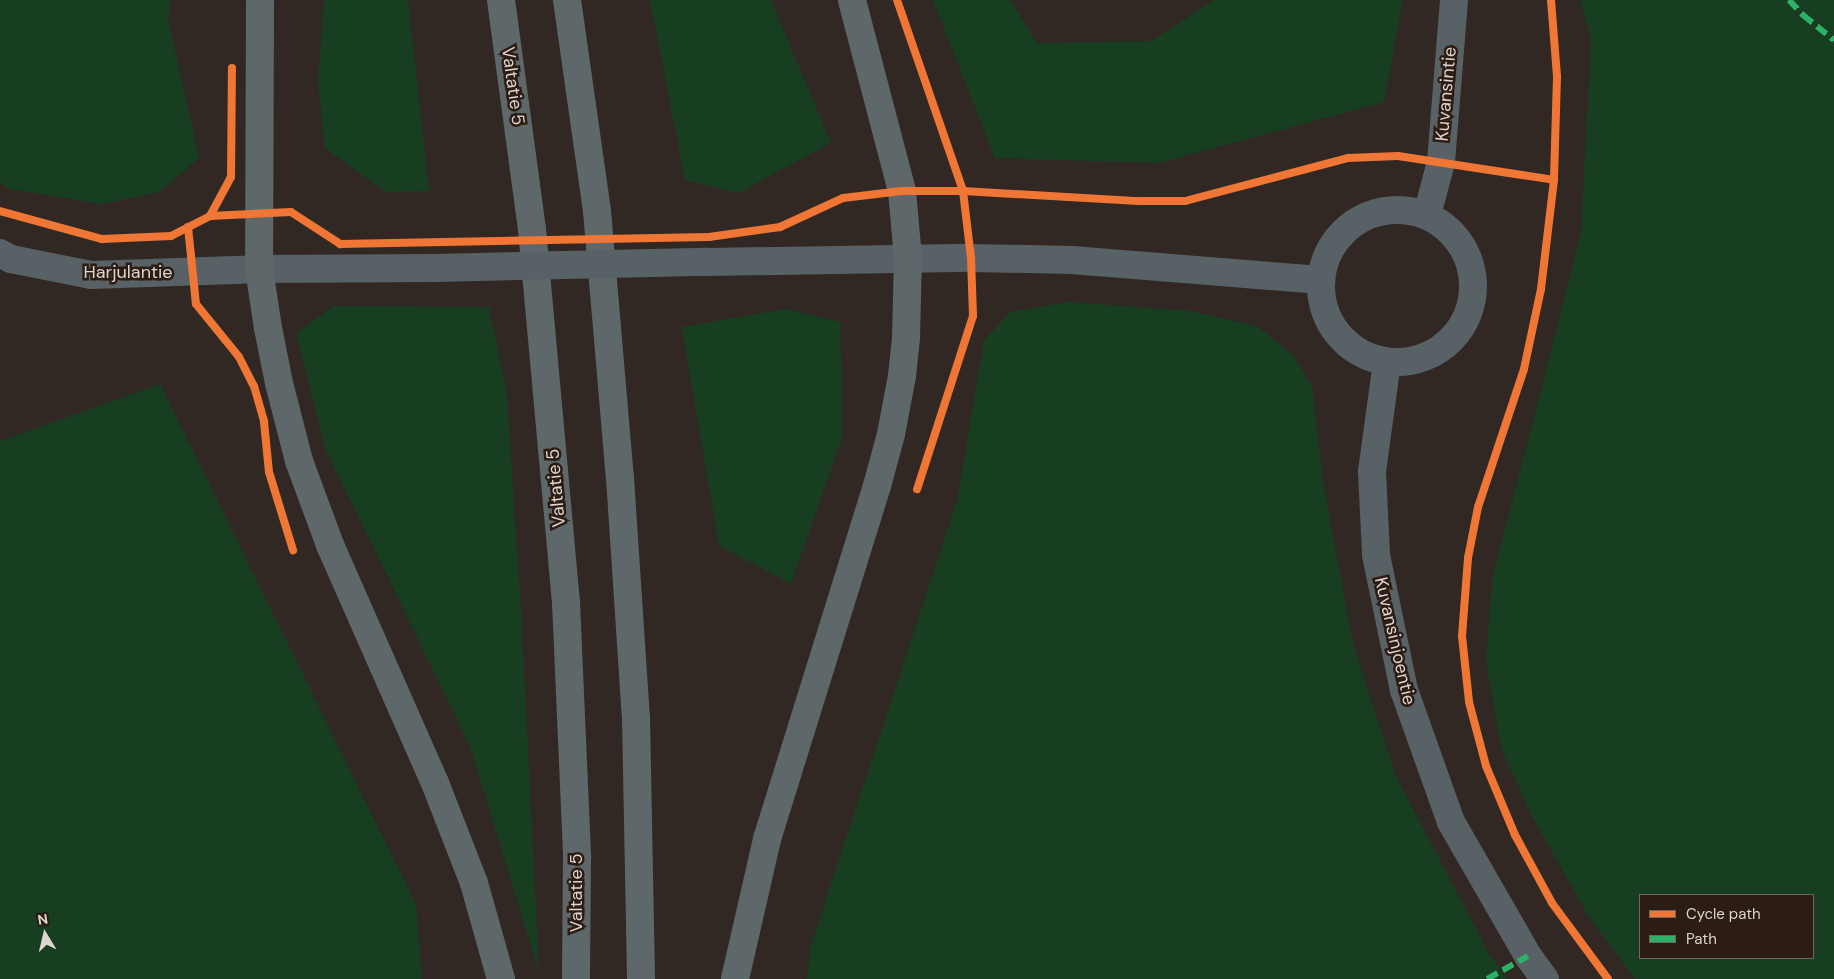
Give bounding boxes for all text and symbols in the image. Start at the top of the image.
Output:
street label: Valtatie 5 [497,45,529,127]
street label: Kuvansintie [1431,46,1461,142]
street label: Harjulantie [83,261,173,283]
street label: Valtatie 5 [542,448,570,528]
street label: Kuvansinjoentie [1370,575,1420,707]
street label: Valtatie 5 [565,854,587,932]
legend [1639,894,1814,959]
text: Cycle path [1686,904,1761,924]
north arrow [20,909,70,959]
text: N [36,909,49,929]
text: Path [1686,929,1717,949]

